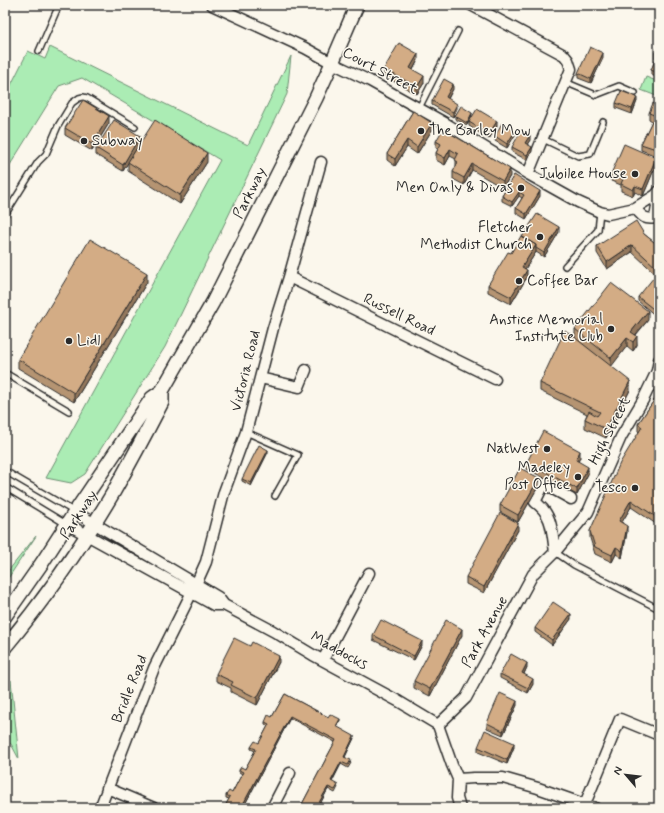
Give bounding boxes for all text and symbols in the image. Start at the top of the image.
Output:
street label: Court Street [339,43,422,99]
place label: The Barley Mow [429,121,531,141]
marker: The Barley Mow [416,126,426,136]
place label: Subway [92,131,143,151]
marker: Subway [79,136,89,146]
street label: Parkway [229,164,272,222]
place label: Jubilee House [539,164,627,184]
marker: Jubilee House [630,169,640,179]
place label: Men Only & Divas [396,178,513,198]
marker: Men Only & Divas [516,183,526,193]
place label: Fletcher Methodist Church [420,218,532,255]
marker: Fletcher Methodist Church [535,232,545,242]
place label: Coffee Bar [527,271,599,291]
marker: Coffee Bar [514,276,524,286]
street label: Russell Road [360,289,438,341]
place label: Anstice Memorial Institute Club [489,310,603,347]
marker: Anstice Memorial Institute Club [606,324,616,334]
street label: Victoria Road [226,328,266,414]
place label: Lidl [77,331,100,351]
marker: Lidl [64,336,74,346]
street label: High Street [584,393,637,469]
place label: NatWest [487,439,540,459]
marker: NatWest [542,444,552,454]
place label: Madeley Post Office [505,458,570,495]
marker: Madeley Post Office [573,472,583,482]
place label: Tesco [595,478,627,498]
marker: Tesco [630,483,640,493]
street label: Parkway [56,486,103,544]
street label: Park Avenue [457,592,513,671]
street label: Maddocks [307,627,371,675]
street label: Bridle Road [107,652,153,726]
north arrow [606,755,646,795]
text: N [610,764,626,777]

